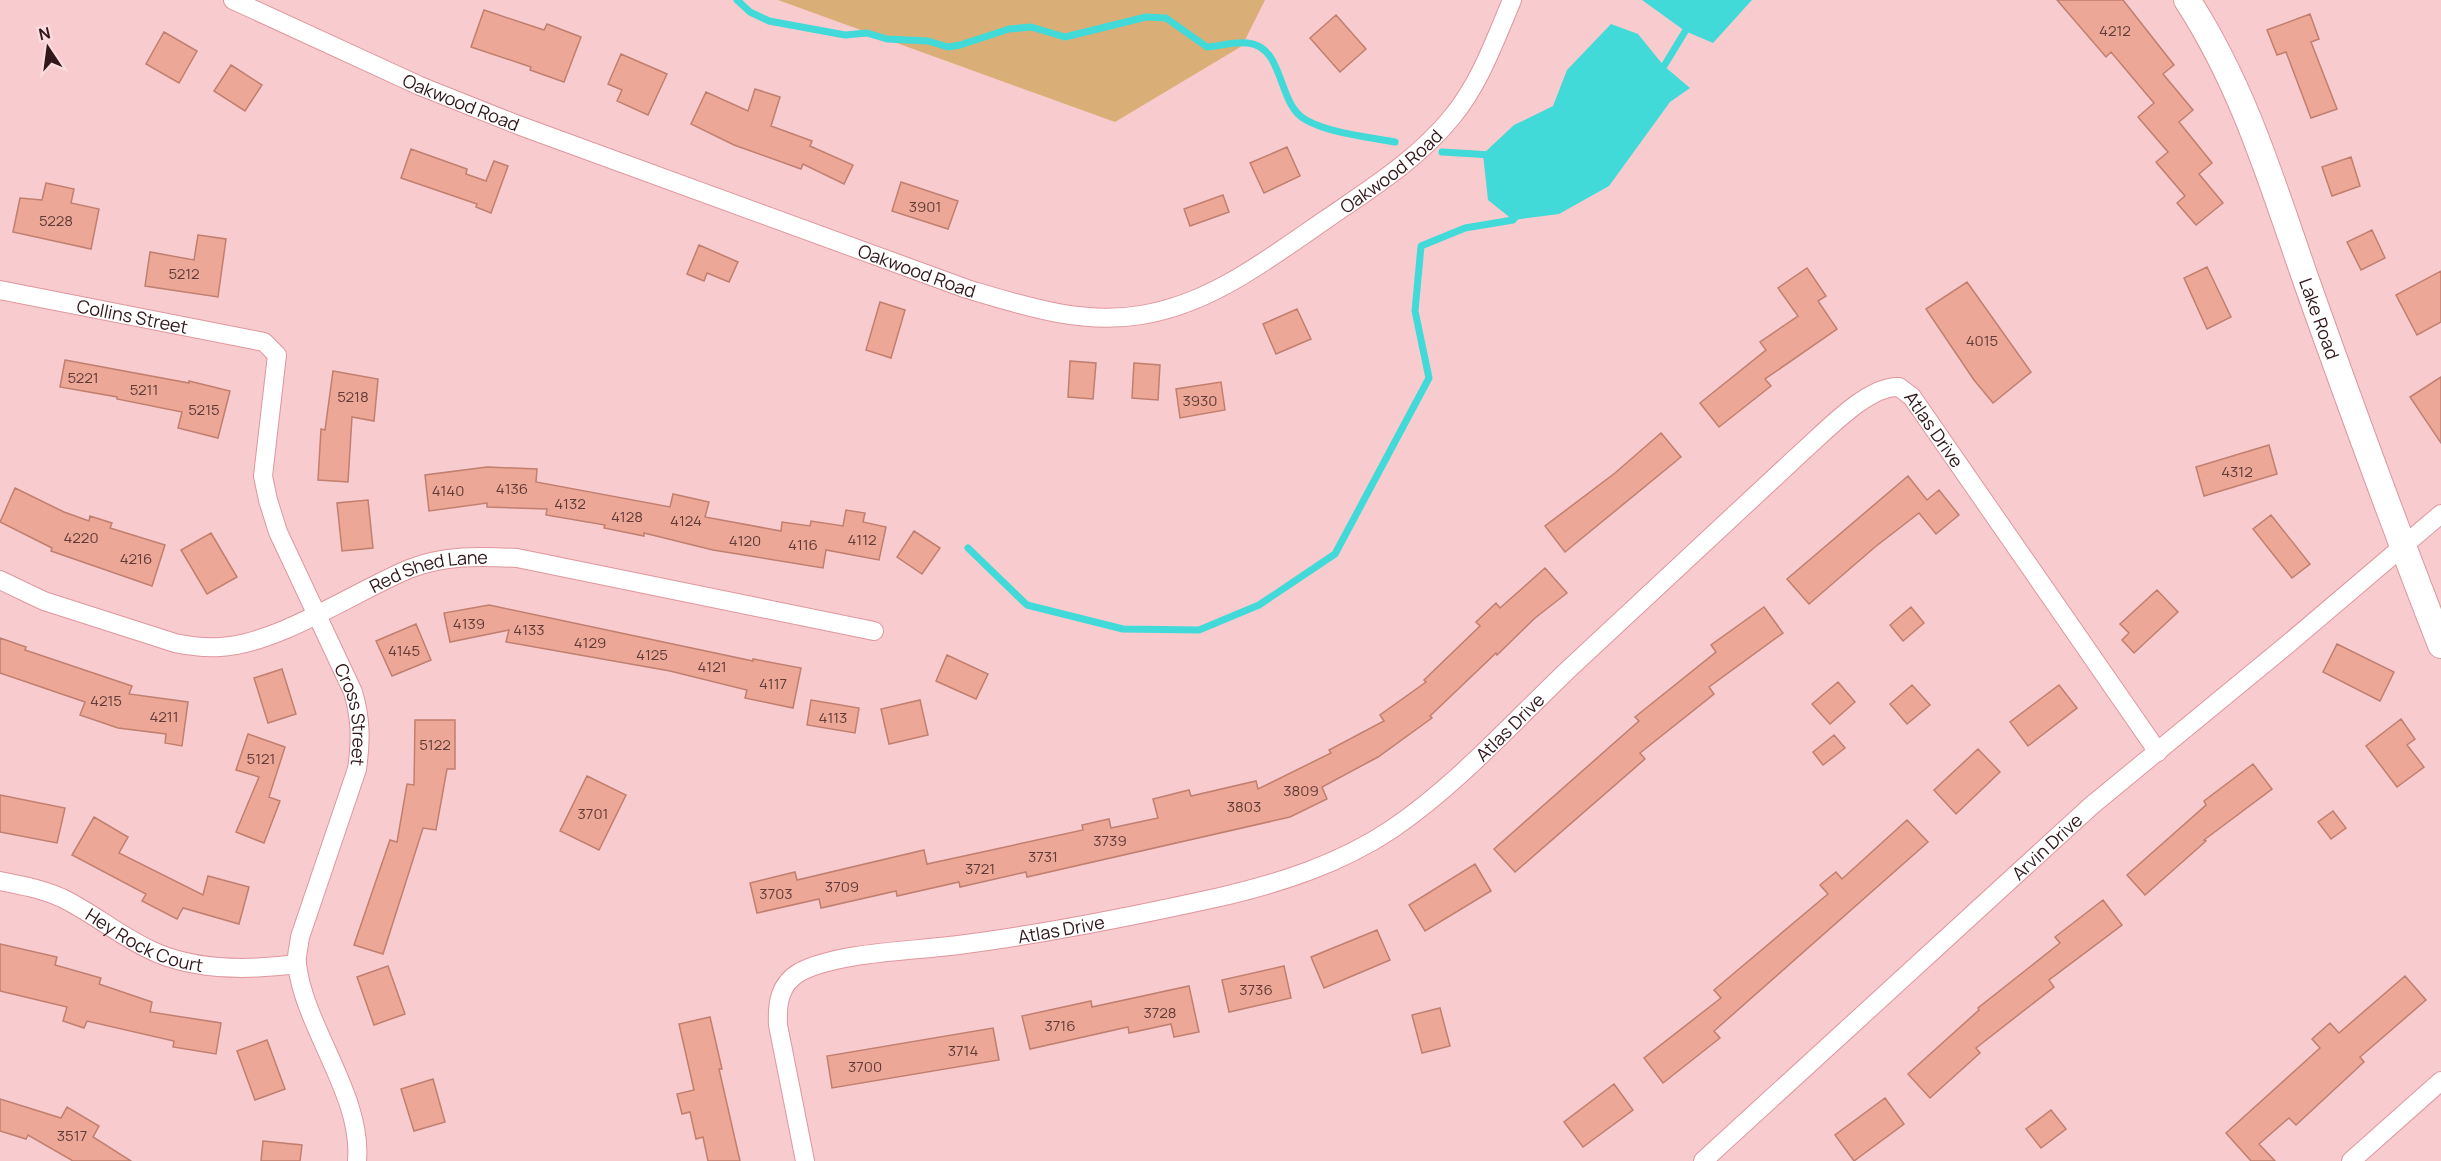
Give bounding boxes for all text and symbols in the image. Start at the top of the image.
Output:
north arrow [18,18,78,78]
house number: 4212 [2099,20,2131,41]
text: N [37,21,53,45]
street label: Oakwood Road [399,68,523,136]
street label: Oakwood Road [1335,124,1447,219]
house number: 3901 [909,196,941,217]
house number: 5228 [39,210,73,231]
street label: Oakwood Road [855,238,979,303]
house number: 5212 [168,263,200,284]
street label: Lake Road [2294,275,2345,362]
street label: Collins Street [75,293,190,339]
house number: 4015 [1966,330,1998,351]
house number: 5221 [67,367,99,388]
house number: 5211 [130,379,158,400]
house number: 5218 [337,386,369,407]
street label: Atlas Drive [1899,386,1969,472]
house number: 3930 [1182,390,1218,411]
house number: 5215 [188,399,220,420]
house number: 4312 [2221,461,2253,482]
house number: 4136 [496,478,528,499]
house number: 4140 [432,480,464,501]
house number: 4132 [554,493,586,514]
house number: 4128 [611,506,643,527]
house number: 4124 [670,510,702,531]
house number: 4220 [63,527,99,548]
house number: 4112 [847,529,877,550]
house number: 4120 [729,530,761,551]
house number: 4116 [788,534,818,555]
street label: Red Shed Lane [365,545,488,598]
house number: 4216 [120,548,152,569]
house number: 4139 [453,613,485,634]
house number: 4133 [513,619,545,640]
house number: 4129 [574,632,606,653]
house number: 4145 [388,640,420,661]
house number: 4125 [636,644,668,665]
house number: 4121 [697,656,727,677]
street label: Cross Street [329,659,372,767]
house number: 4117 [759,673,787,694]
street label: Atlas Drive [1470,688,1549,766]
house number: 4215 [90,690,122,711]
house number: 4211 [149,706,179,727]
house number: 4113 [819,707,847,728]
house number: 5122 [419,734,451,755]
house number: 5121 [247,748,275,769]
house number: 3809 [1283,780,1319,801]
house number: 3803 [1227,796,1261,817]
house number: 3701 [578,803,608,824]
street label: Arvin Drive [2006,808,2087,885]
house number: 3739 [1093,830,1127,851]
house number: 3731 [1028,846,1058,867]
house number: 3721 [965,858,995,879]
house number: 3709 [825,876,859,897]
house number: 3703 [759,883,793,904]
street label: Hey Rock Court [81,902,205,977]
street label: Atlas Drive [1016,909,1107,948]
house number: 3736 [1239,979,1273,1000]
house number: 3728 [1143,1002,1177,1023]
house number: 3716 [1045,1015,1075,1036]
house number: 3714 [948,1040,978,1061]
house number: 3700 [848,1056,882,1077]
house number: 3517 [57,1125,87,1146]

